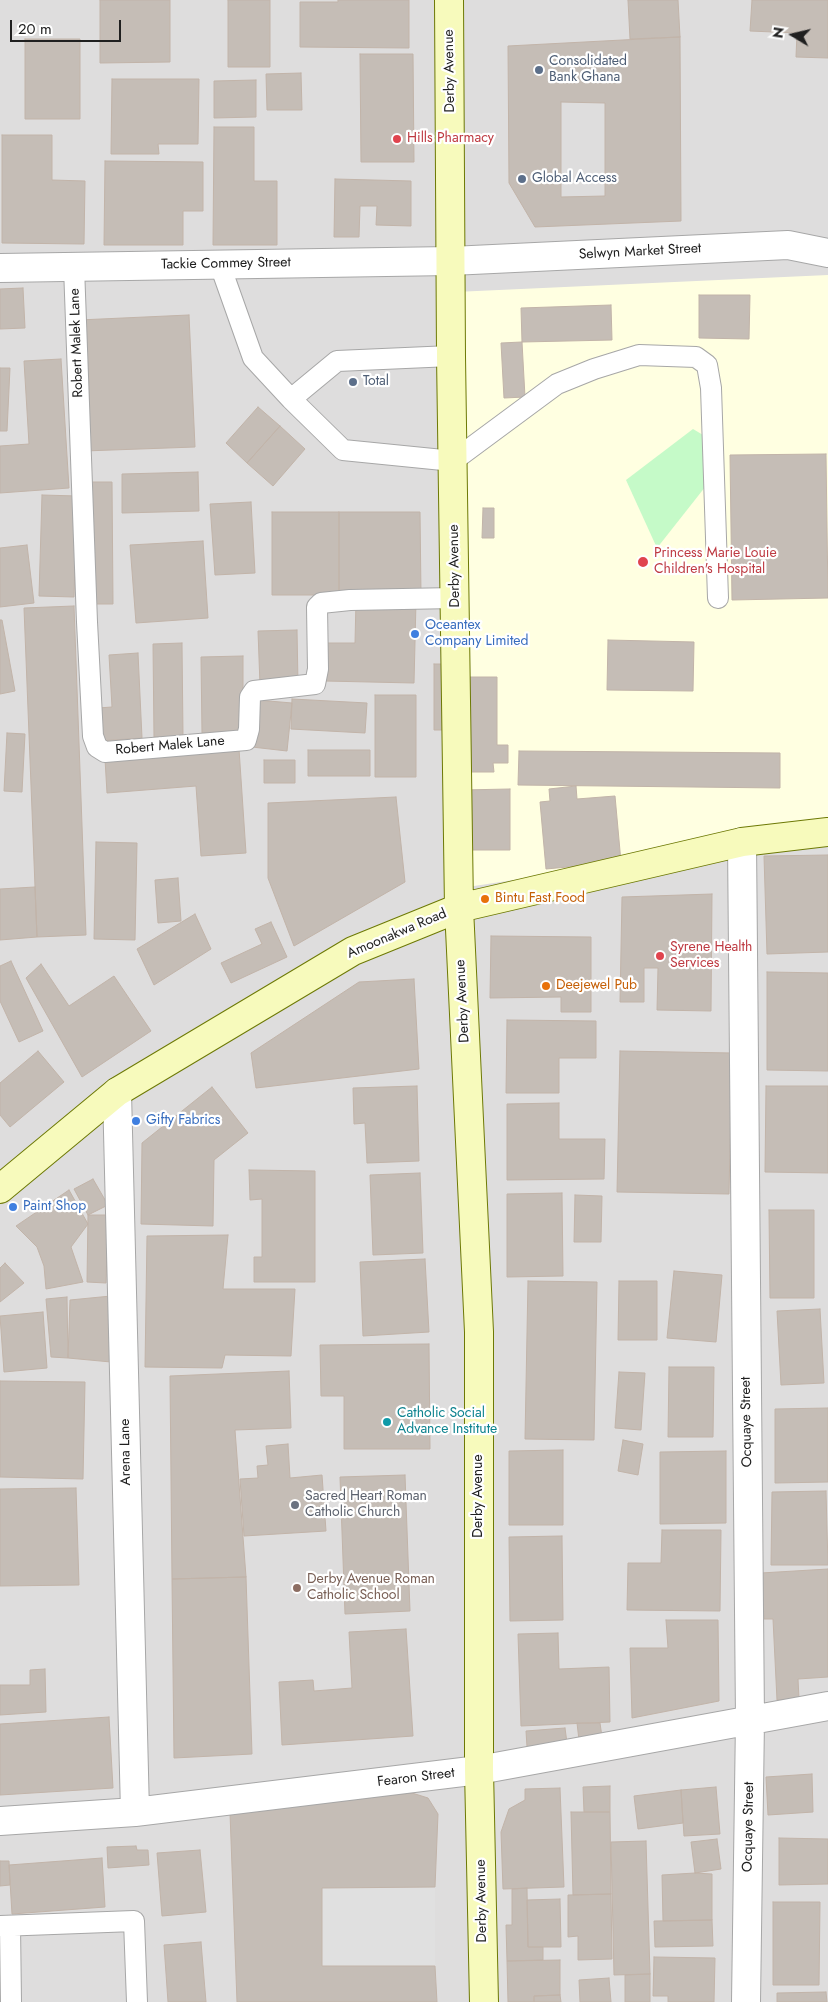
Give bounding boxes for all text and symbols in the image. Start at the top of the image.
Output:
scale bar [12,10,124,42]
north arrow [768,10,818,60]
text: 20 m [18,18,52,40]
text: N [767,26,789,40]
street label: Derby Avenue [441,29,459,113]
place label: Consolidated Bank Ghana [549,54,627,86]
marker: Consolidated Bank Ghana [533,64,545,76]
place label: Hills Pharmacy [407,131,494,147]
marker: Hills Pharmacy [391,133,403,145]
place label: Global Access [532,171,617,187]
marker: Global Access [516,173,528,185]
street label: Selwyn Market Street [578,240,702,264]
street label: Tackie Commey Street [161,254,291,274]
street label: Robert Malek Lane [67,288,87,398]
place label: Total [363,374,389,390]
marker: Total [347,376,359,388]
street label: Derby Avenue [446,524,464,608]
place label: Princess Marie Louie Children's Hospital [654,546,777,578]
marker: Princess Marie Louie Children's Hospital [636,555,650,569]
place label: Oceantex Company Limited [425,618,529,650]
marker: Oceantex Company Limited [409,628,421,640]
street label: Robert Malek Lane [115,733,225,759]
place label: Bintu Fast Food [495,891,585,907]
marker: Bintu Fast Food [479,893,491,905]
street label: Amoonakwa Road [345,905,449,963]
place label: Syrene Health Services [670,940,752,972]
marker: Syrene Health Services [654,950,666,962]
street label: Derby Avenue [452,959,474,1043]
place label: Deejewel Pub [556,978,637,994]
marker: Deejewel Pub [540,980,552,992]
place label: Gifty Fabrics [146,1113,220,1129]
marker: Gifty Fabrics [130,1115,142,1127]
place label: Paint Shop [23,1199,86,1215]
marker: Paint Shop [7,1201,19,1213]
street label: Ocquaye Street [738,1377,756,1467]
place label: Catholic Social Advance Institute [397,1406,497,1438]
marker: Catholic Social Advance Institute [381,1416,393,1428]
street label: Arena Lane [117,1418,135,1486]
street label: Derby Avenue [471,1454,487,1538]
place label: Sacred Heart Roman Catholic Church [305,1489,427,1521]
marker: Sacred Heart Roman Catholic Church [289,1499,301,1511]
place label: Derby Avenue Roman Catholic School [307,1572,435,1604]
marker: Derby Avenue Roman Catholic School [291,1582,303,1594]
street label: Fearon Street [376,1765,456,1791]
street label: Ocquaye Street [740,1782,758,1872]
street label: Derby Avenue [473,1859,491,1943]

